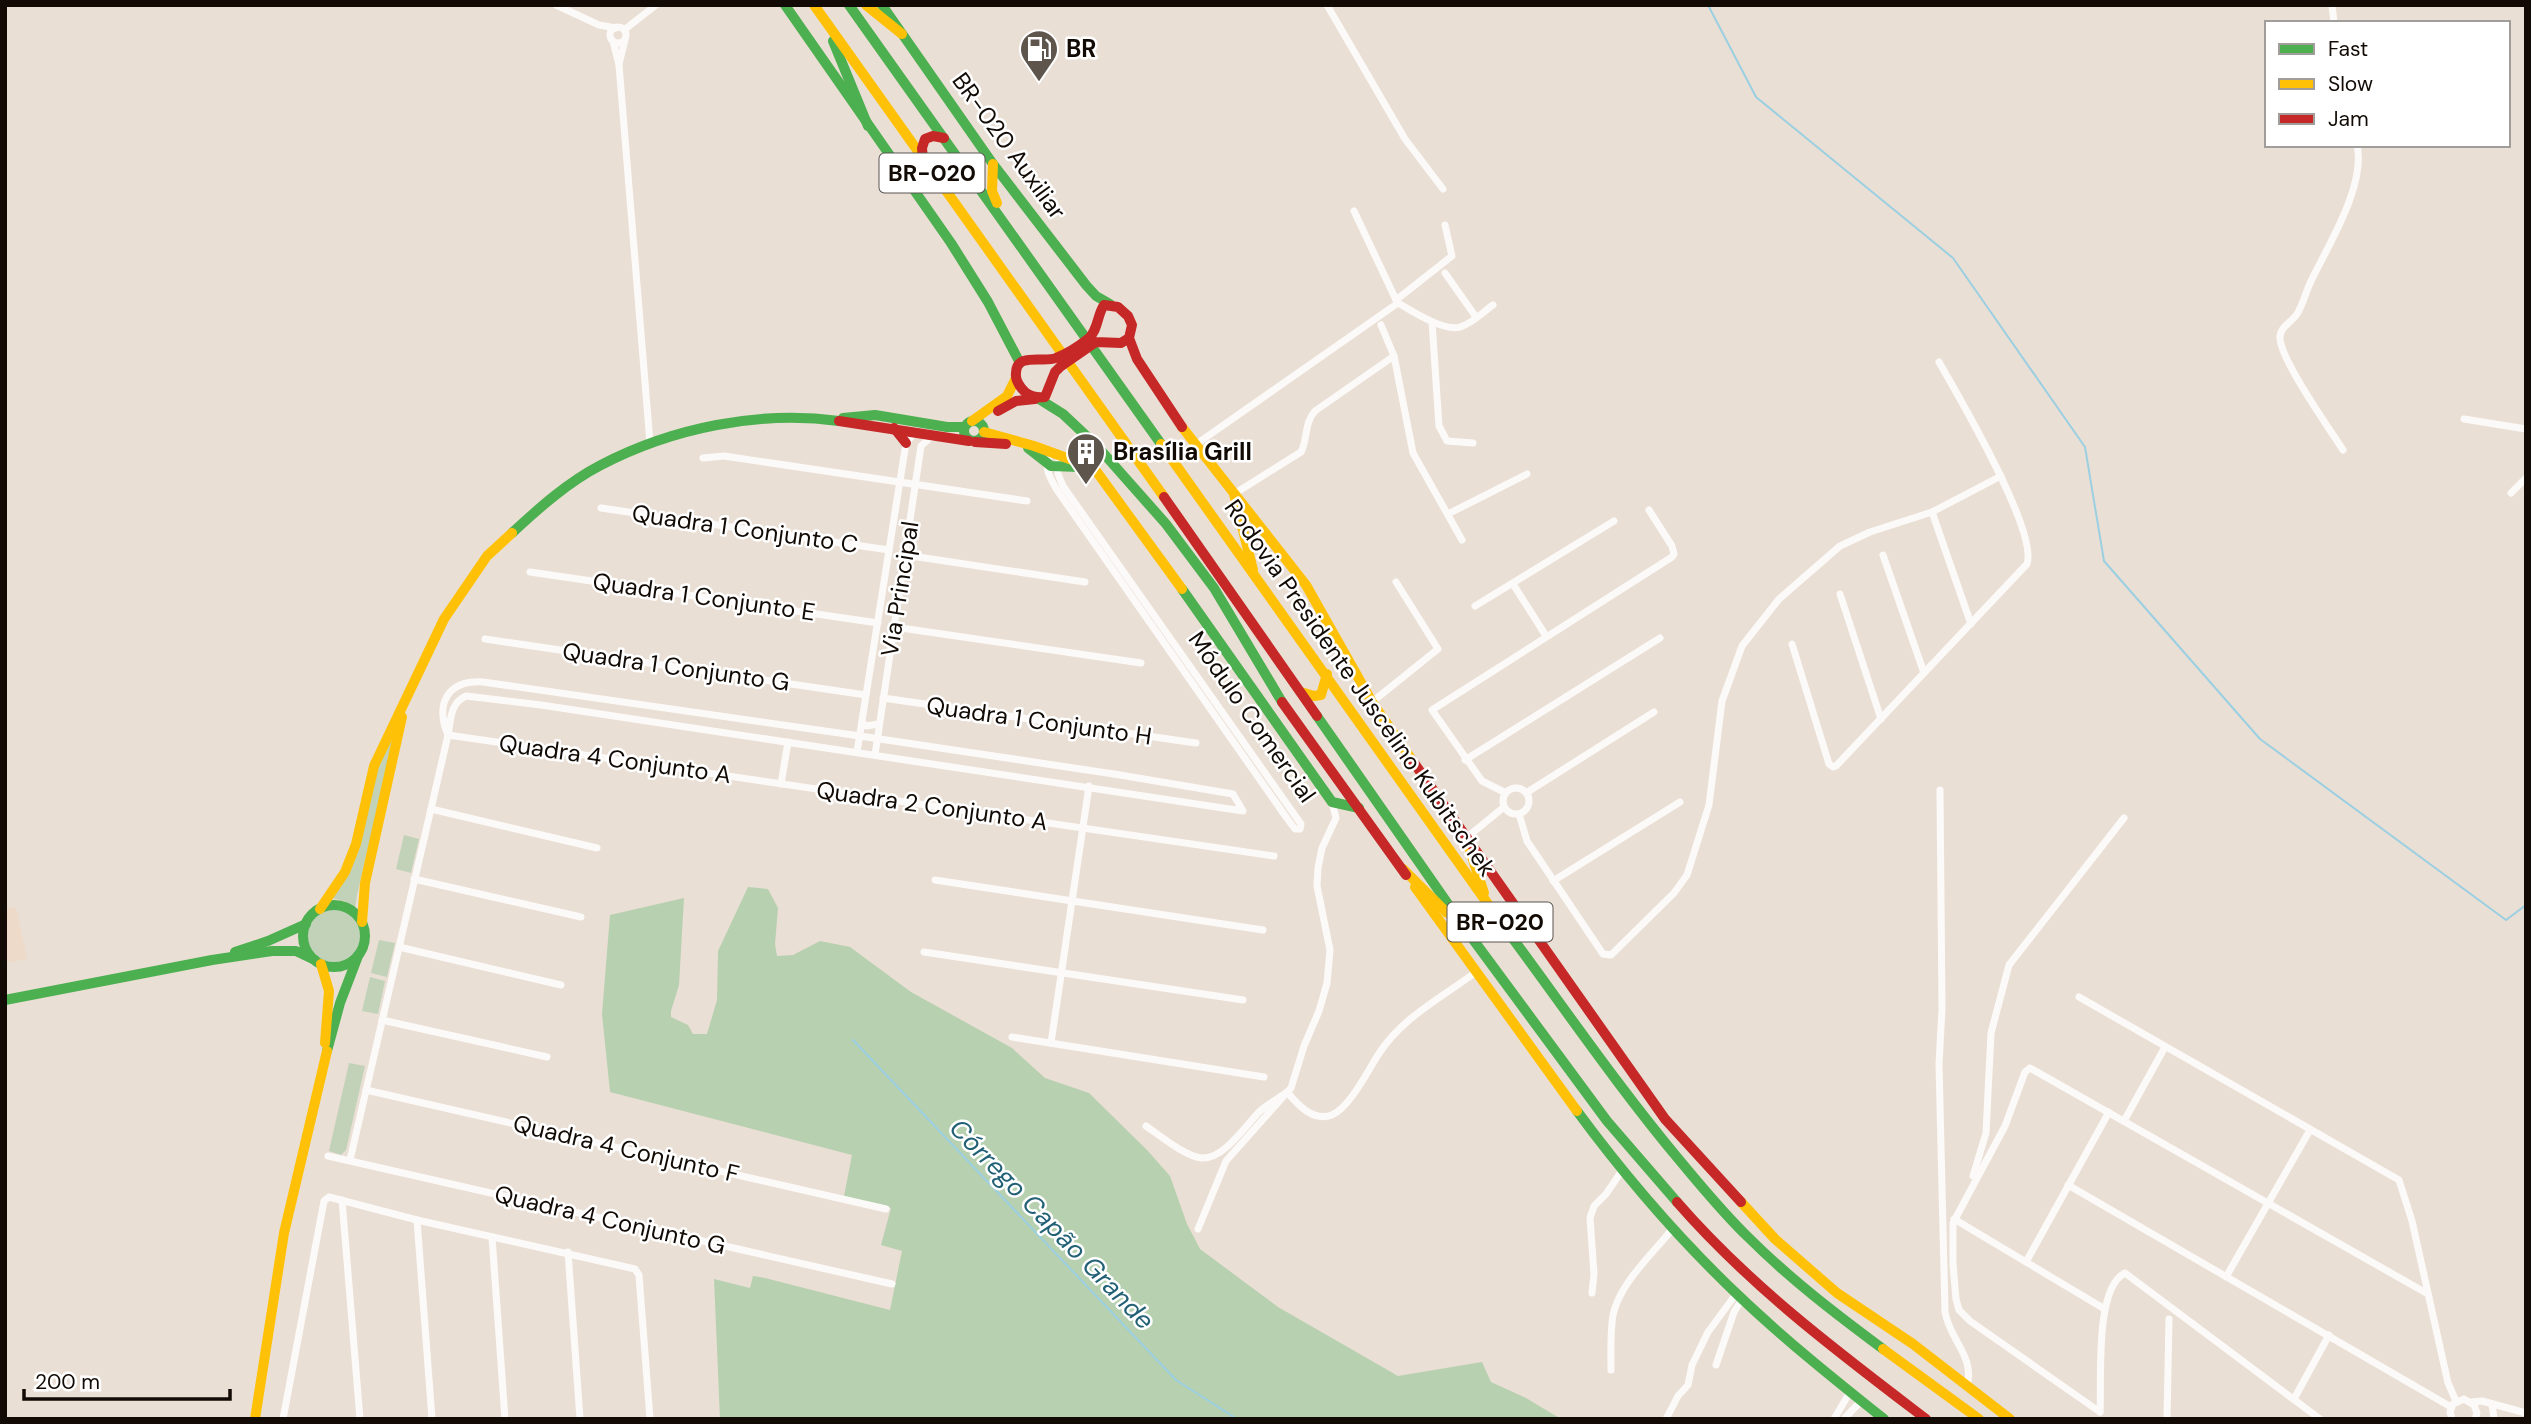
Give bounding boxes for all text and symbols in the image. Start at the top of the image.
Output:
legend [2265,21,2510,147]
fuel station icon: BR [1018,28,1060,83]
place label: BR [1066,33,1096,64]
text: Fast [2328,35,2368,63]
street label: BR-020 Auxiliar [946,66,1073,225]
text: Slow [2328,70,2373,98]
text: Jam [2328,105,2369,133]
road number: BR-020 [880,154,984,192]
building icon: Brasília Grill [1065,431,1107,486]
place label: Brasília Grill [1113,436,1252,467]
street label: Rodovia Presidente Juscelino Kubitschek [1218,493,1503,882]
street label: Quadra 1 Conjunto C [630,497,860,560]
street label: Via Principal [874,519,925,659]
street label: Quadra 1 Conjunto E [591,566,817,627]
street label: Módulo Comercial [1182,625,1323,808]
street label: Quadra 1 Conjunto G [560,635,792,698]
street label: Quadra 1 Conjunto H [924,689,1154,752]
street label: Quadra 4 Conjunto A [497,727,733,790]
street label: Quadra 2 Conjunto A [814,774,1050,837]
road number: BR-020 [1448,903,1552,942]
street label: Quadra 4 Conjunto F [510,1107,742,1190]
water label: Córrego Capão Grande [942,1111,1162,1337]
street label: Quadra 4 Conjunto G [492,1178,729,1261]
scale bar [24,1358,231,1402]
text: 200 m [35,1368,100,1396]

